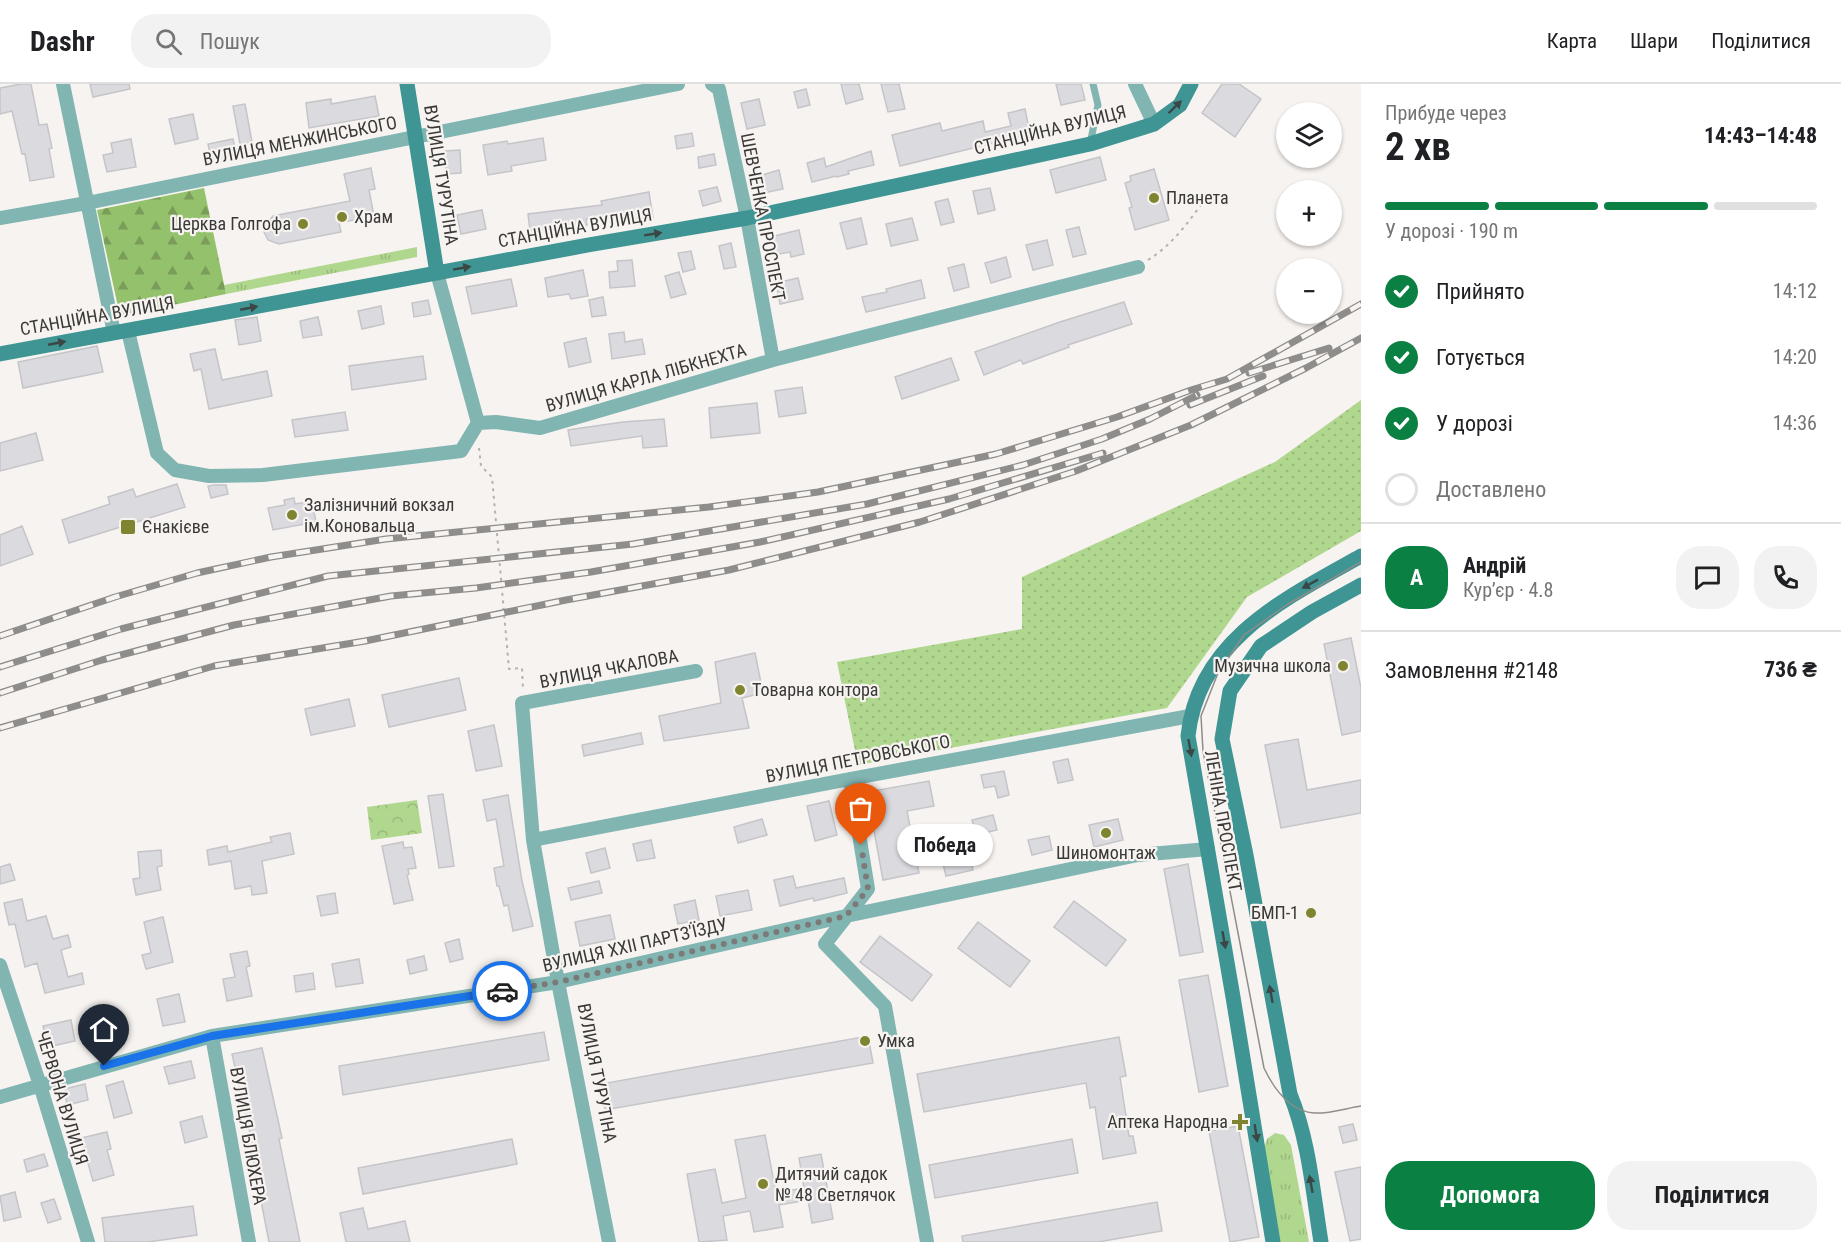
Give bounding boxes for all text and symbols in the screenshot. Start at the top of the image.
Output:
search box [131,14,551,68]
text: Dashr [30,25,95,58]
icon: search [152,25,185,58]
text: Пошук [200,29,260,54]
text: Карта [1547,29,1597,53]
text: Шари [1630,29,1678,53]
text: Поділитися [1711,29,1811,53]
street label: СТАНЦІЙНА ВУЛИЦЯ [972,100,1128,159]
one-way arrow [1168,100,1183,114]
text: Прибуде через [1385,101,1507,125]
map controls [1276,102,1342,324]
button: layers [1276,102,1342,168]
street label: ВУЛИЦЯ ТУРУТІНА [420,103,463,247]
street label: ВУЛИЦЯ МЕНЖИНСЬКОГО [201,111,399,170]
text: 14:43–14:48 [1704,123,1817,148]
text: 2 хв [1385,124,1451,170]
street label: ШЕВЧЕНКА ПРОСПЕКТ [737,131,790,303]
button: + [1276,180,1342,246]
place label: Планета [1166,187,1229,208]
marker: Планета [1147,191,1161,205]
street label: СТАНЦІЙНА ВУЛИЦЯ [496,204,654,251]
place label: Храм [354,206,393,227]
marker: Храм [335,210,349,224]
place label: Церква Голгофа [171,213,291,234]
marker: Церква Голгофа [296,217,310,231]
text: У дорозі · 190 m [1385,219,1518,243]
one-way arrow [644,229,663,238]
button: − [1276,258,1342,324]
one-way arrow [452,263,471,272]
icon: check [1385,275,1418,308]
text: Прийнято [1436,279,1525,304]
text: 14:12 [1773,279,1817,303]
street label: СТАНЦІЙНА ВУЛИЦЯ [18,292,176,339]
one-way arrow [240,303,259,312]
one-way arrow [48,338,67,347]
street label: ВУЛИЦЯ КАРЛА ЛІБКНЕХТА [543,339,749,416]
icon: check [1385,341,1418,374]
text: Готується [1436,345,1525,370]
text: 14:20 [1773,345,1817,369]
icon: check [1385,407,1418,440]
text: У дорозі [1436,411,1513,436]
text: 14:36 [1773,411,1817,435]
text: Доставлено [1436,477,1546,502]
place label: Залізничний вокзал ім.Коновальца [304,494,454,536]
marker: Залізничний вокзал ім.Коновальца [285,508,299,522]
place label: Єнакієве [142,516,209,537]
marker: Єнакієве [119,518,137,536]
button: chat [1676,546,1739,609]
button: phone [1754,546,1817,609]
text: Андрій [1463,553,1526,578]
text: А [1410,565,1423,590]
text: Кур’єр · 4.8 [1463,578,1553,602]
one-way arrow [1302,579,1318,590]
street label: ВУЛИЦЯ ЧКАЛОВА [538,645,681,692]
place label: Музична школа [1214,655,1331,676]
text: 736 ₴ [1764,657,1817,682]
text: Замовлення #2148 [1385,658,1558,683]
marker: Музична школа [1336,659,1350,673]
place label: Товарна контора [752,679,878,700]
marker: Товарна контора [733,683,747,697]
street label: ВУЛИЦЯ ПЕТРОВСЬКОГО [764,730,952,787]
one-way arrow [1186,739,1195,758]
street label: ЛЕНІНА ПРОСПЕКТ [1201,749,1246,893]
pin [835,783,886,845]
icon: bag [844,792,877,825]
callout: Победа [897,824,993,866]
marker: Шиномонтаж [1099,826,1113,840]
text: Победа [914,833,976,857]
place label: Шиномонтаж [1056,842,1156,863]
place label: БМП-1 [1251,902,1299,923]
marker: БМП-1 [1304,906,1318,920]
street label: ВУЛИЦЯ XXII ПАРТЗ'ЇЗДУ [540,913,729,976]
one-way arrow [1220,931,1229,950]
courier [472,961,532,1021]
icon: car [486,975,519,1008]
one-way arrow [1266,984,1275,1003]
street label: ВУЛИЦЯ ТУРУТІНА [574,1001,621,1145]
pin [78,1004,129,1066]
icon: home [87,1013,120,1046]
street label: ЧЕРВОНА ВУЛИЦЯ [32,1028,93,1167]
place label: Умка [877,1030,915,1051]
marker: Умка [858,1034,872,1048]
street label: ВУЛИЦЯ БЛЮХЕРА [226,1065,271,1207]
place label: Аптека Народна [1107,1111,1228,1132]
marker: Аптека Народна [1233,1115,1247,1129]
one-way arrow [1251,1123,1260,1142]
button: Допомога [1385,1161,1595,1230]
button: Поділитися [1607,1161,1817,1230]
place label: Дитячий садок № 48 Светлячок [775,1163,896,1205]
one-way arrow [1306,1175,1315,1194]
marker: Дитячий садок № 48 Светлячок [756,1177,770,1191]

